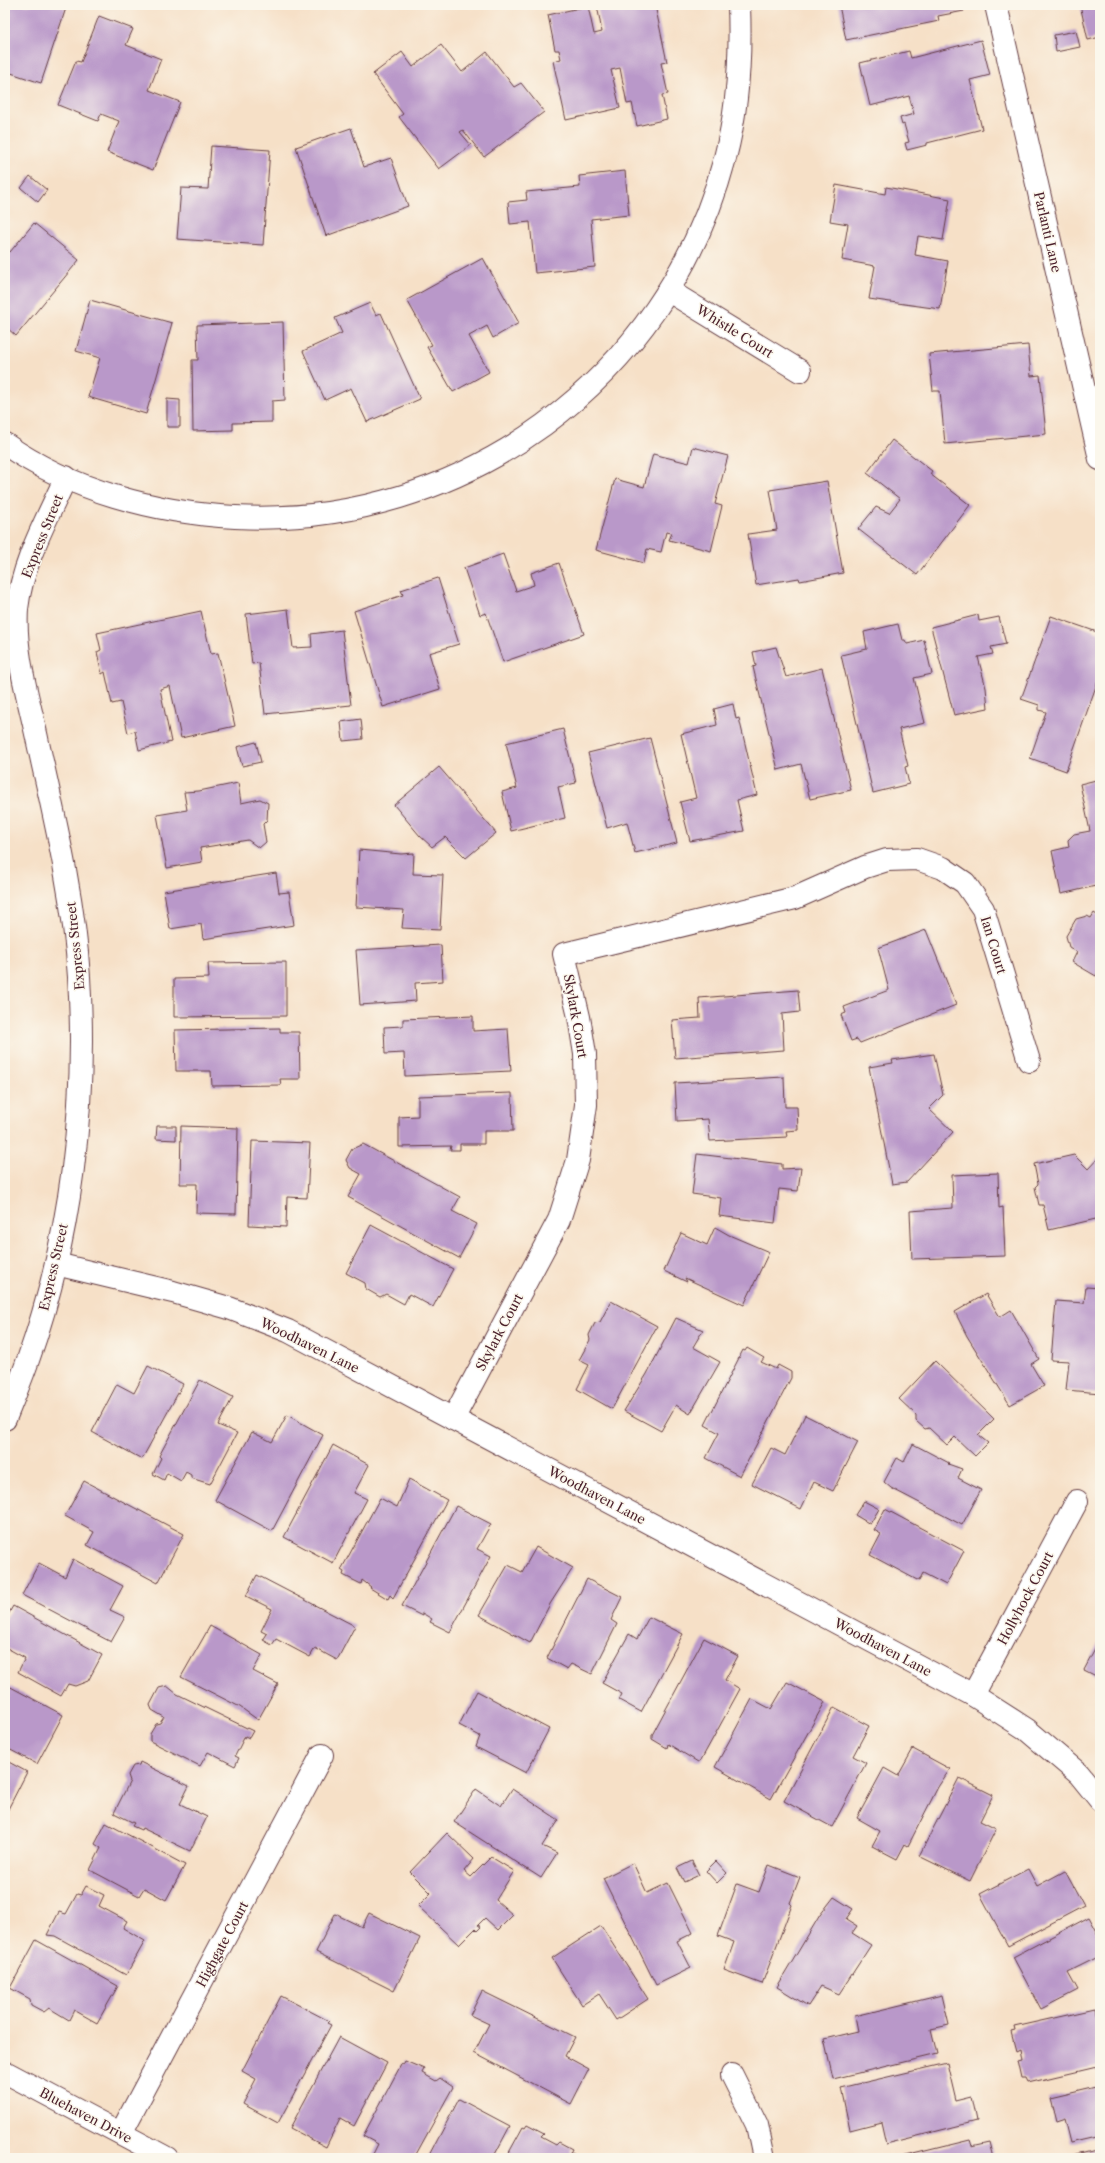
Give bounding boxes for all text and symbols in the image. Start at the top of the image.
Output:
street label: Parlanti Lane [1031,190,1065,274]
street label: Whistle Court [693,300,777,361]
street label: Express Street [18,491,66,580]
street label: Express Street [62,901,88,991]
street label: Ian Court [978,914,1010,976]
street label: Skylark Court [561,973,591,1060]
street label: Express Street [35,1222,71,1312]
street label: Skylark Court [472,1290,526,1373]
street label: Woodhaven Lane [257,1314,362,1376]
street label: Woodhaven Lane [545,1462,648,1527]
street label: Hollyhock Court [994,1548,1056,1647]
street label: Woodhaven Lane [831,1614,934,1679]
street label: Highgate Court [193,1898,252,1990]
street label: Bluehaven Drive [37,2084,135,2146]

